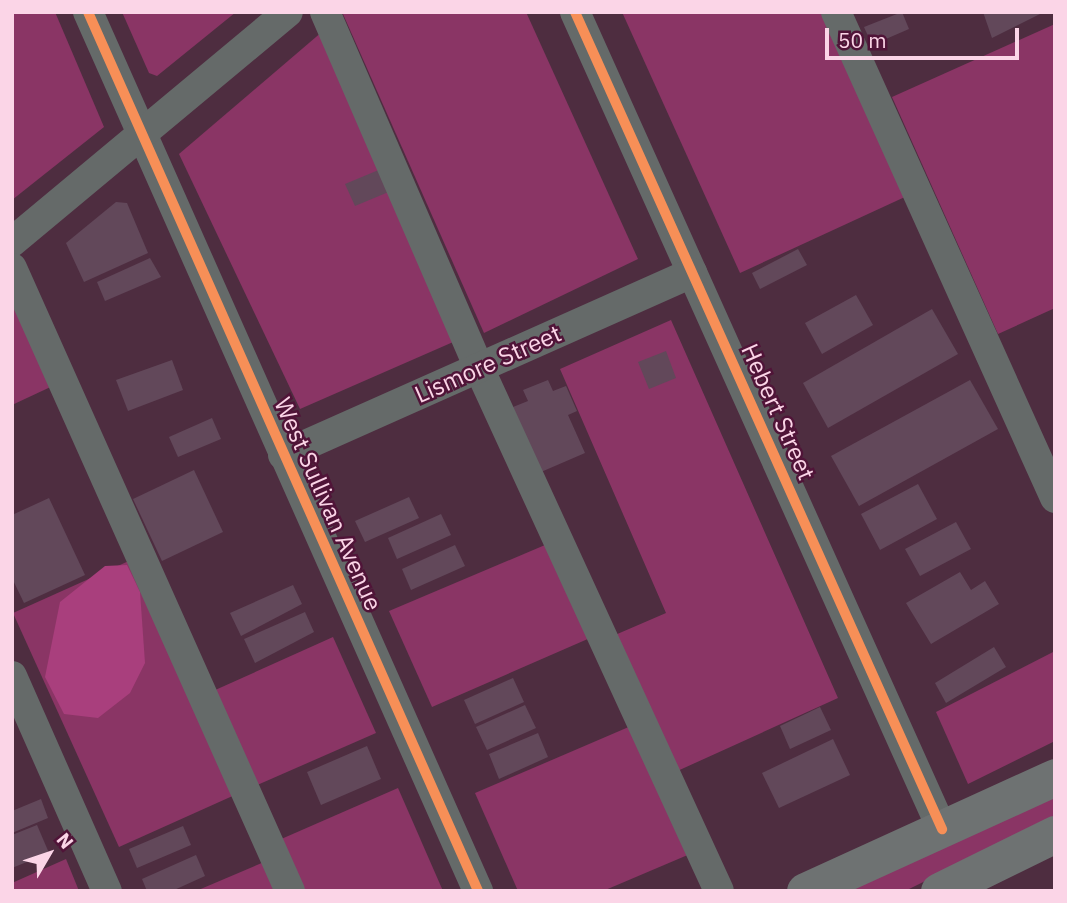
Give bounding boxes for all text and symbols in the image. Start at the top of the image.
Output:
scale bar [829,14,1023,58]
text: 50 m [838,26,887,54]
street label: Lismore Street [410,319,566,409]
street label: Hebert Street [735,339,821,485]
street label: West Sullivan Avenue [268,393,388,615]
north arrow [14,819,84,889]
text: N [52,828,79,854]

